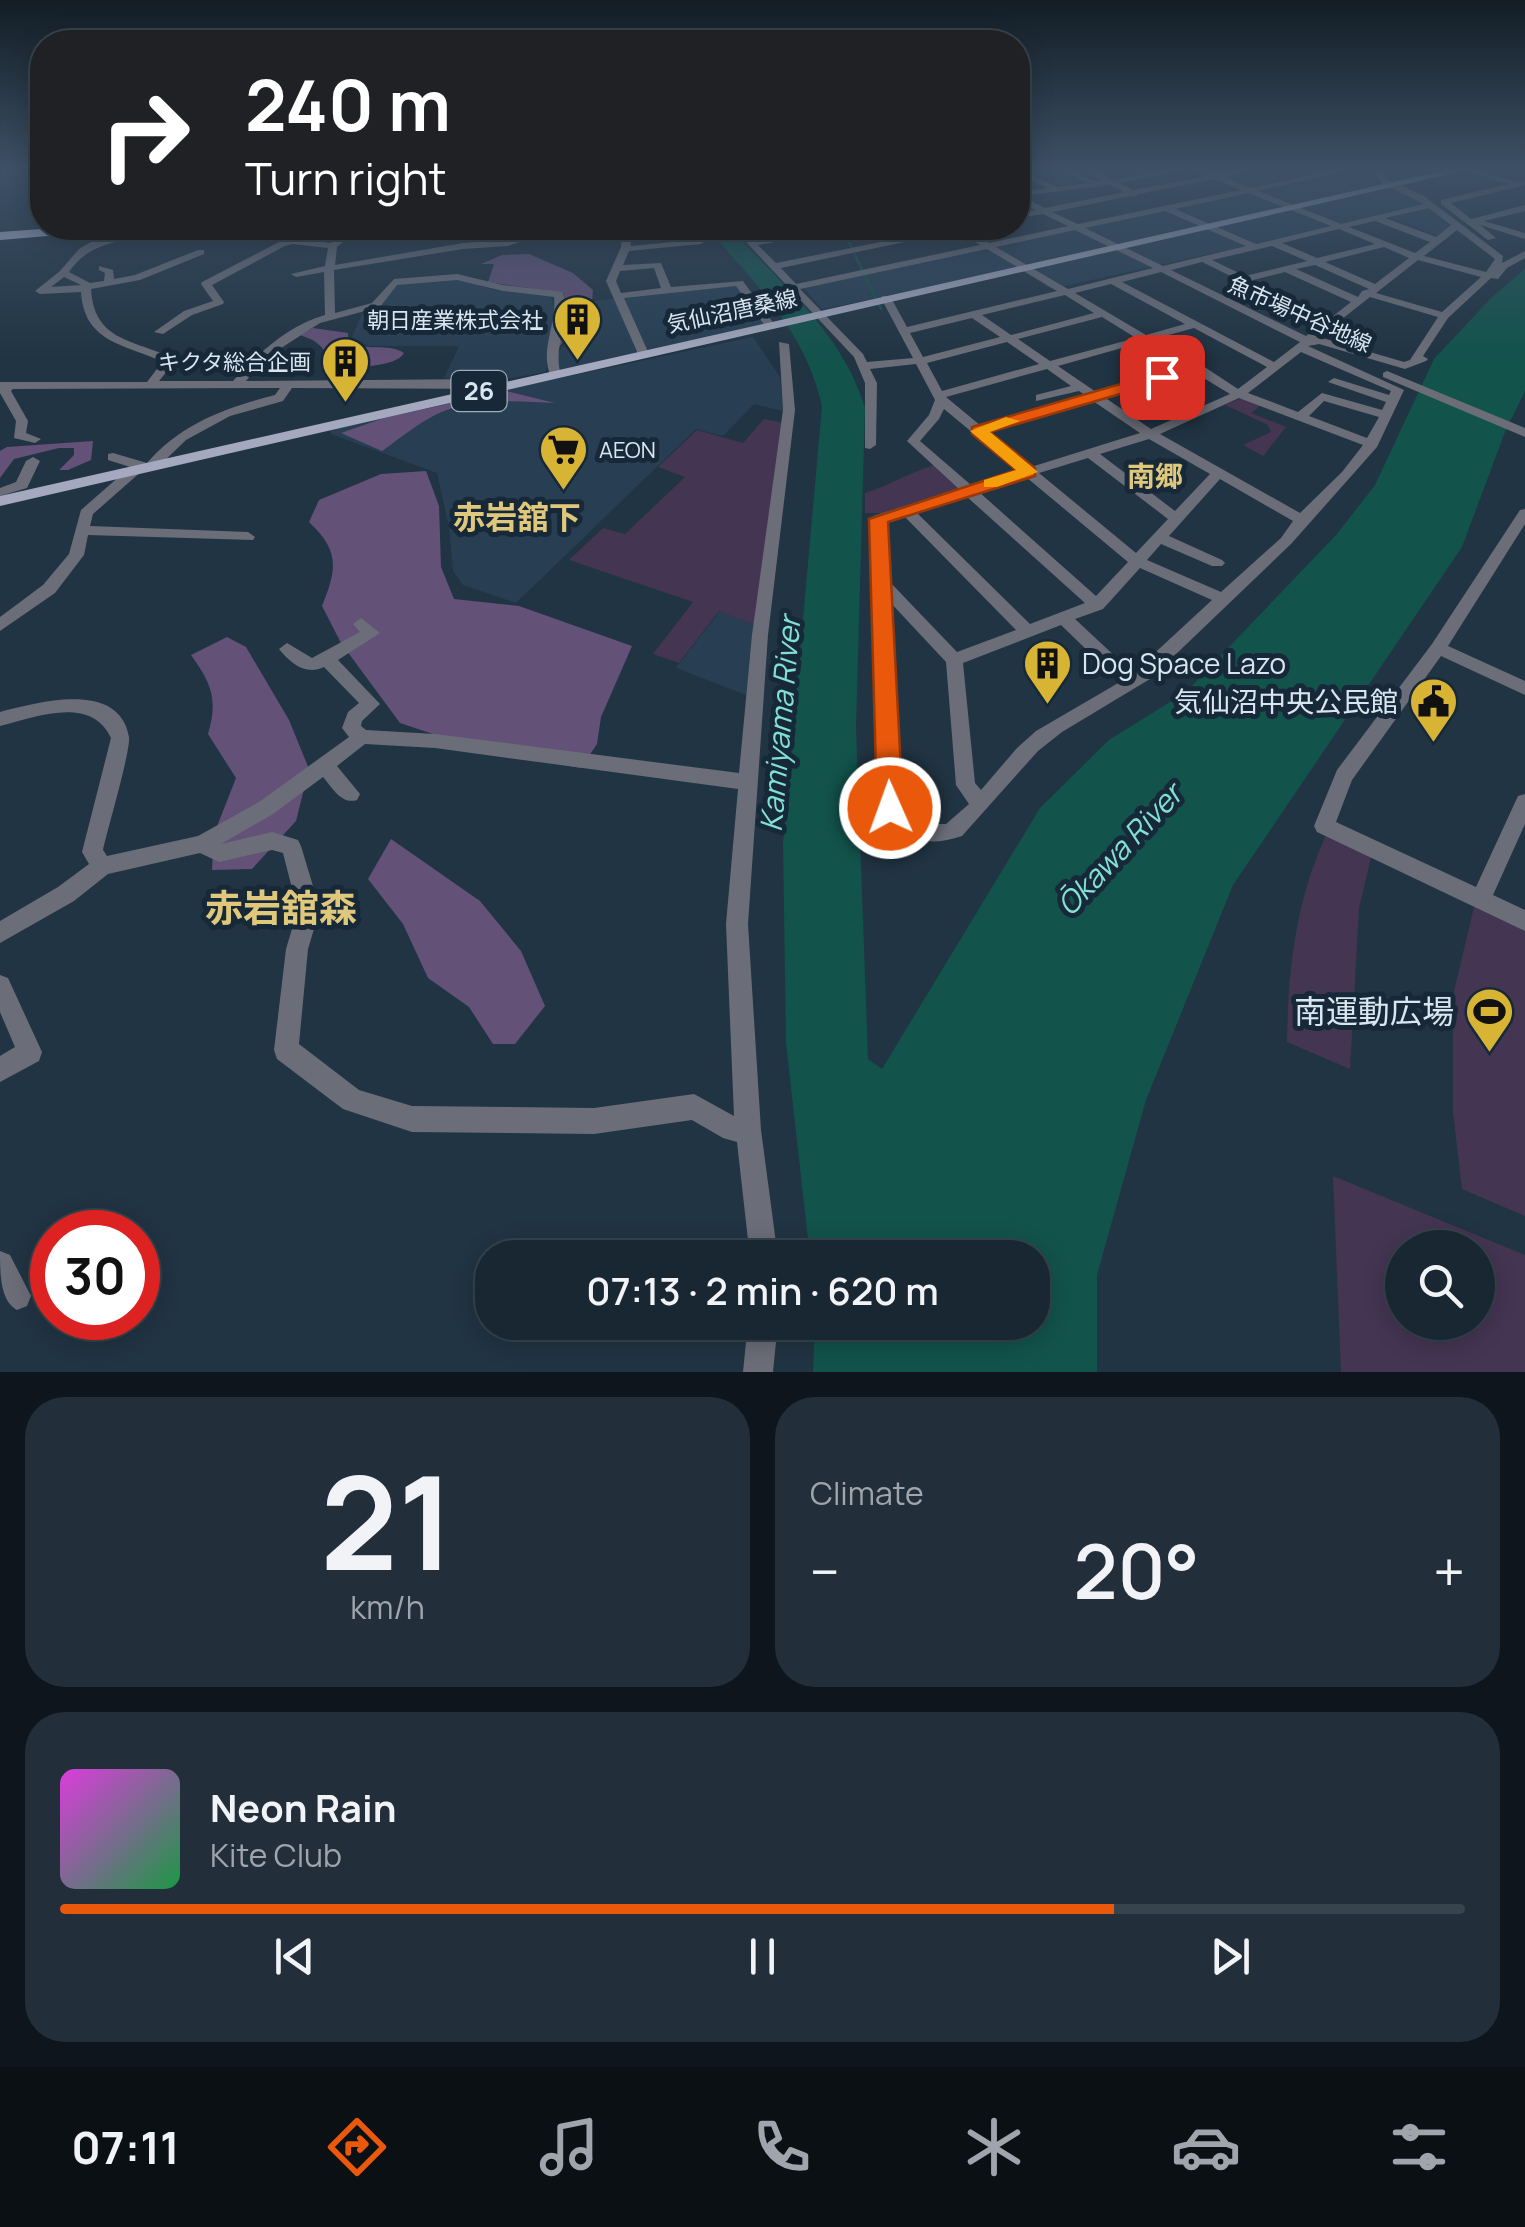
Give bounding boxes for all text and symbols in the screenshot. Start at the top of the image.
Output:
text: 240 m [245,56,451,152]
icon: right [80,70,210,200]
text: Turn right [245,147,446,209]
street label: 魚市場中谷地線 [1224,269,1376,359]
street label: 気仙沼唐桑線 [664,283,800,339]
building icon: 朝日産業株式会社 [552,294,604,362]
place label: 朝日産業株式会社 [367,305,543,335]
pin [1120,335,1205,420]
building icon: キクタ総合企画 [320,336,372,404]
place label: キクタ総合企画 [158,347,311,377]
icon: arrive [1135,350,1190,405]
road number: 26 [452,371,506,411]
supermarket icon: AEON [538,424,590,492]
place label: AEON [599,435,656,465]
district label: 南郷 [1127,456,1183,494]
district label: 赤岩舘下 [453,495,581,539]
water label: Kamiyama River [750,610,810,833]
building icon: Dog Space Lazo [1021,638,1073,706]
place label: Dog Space Lazo [1082,644,1286,682]
public building icon: 気仙沼中央公民館 [1407,676,1459,744]
place label: 気仙沼中央公民館 [1174,682,1398,720]
position arrow [838,756,942,860]
water label: Ōkawa River [1047,771,1193,924]
district label: 赤岩舘森 [205,881,357,933]
sports icon: 南運動広場 [1463,986,1515,1054]
place label: 南運動広場 [1294,989,1454,1033]
speed limit sign: 30 [30,1210,160,1340]
map controls [1385,1230,1495,1340]
button: search [1385,1230,1495,1340]
text: 07:13 · 2 min · 620 m [586,1264,939,1316]
text: 21 [320,1431,455,1609]
text: Climate [810,1471,924,1515]
text: 20° [1074,1519,1199,1622]
text: − [810,1533,840,1609]
text: + [1433,1533,1465,1609]
text: km/h [350,1585,425,1629]
text: Neon Rain [210,1781,396,1833]
text: Kite Club [210,1833,342,1877]
icon: previous [267,1929,322,1984]
icon: pause [735,1929,790,1984]
icon: next [1203,1929,1258,1984]
icon: directions [322,2112,392,2182]
icon: music [534,2112,604,2182]
icon: phone [747,2112,817,2182]
icon: climate [959,2112,1029,2182]
icon: car [1171,2112,1241,2182]
icon: filters [1384,2112,1454,2182]
text: 07:11 [71,2116,180,2178]

